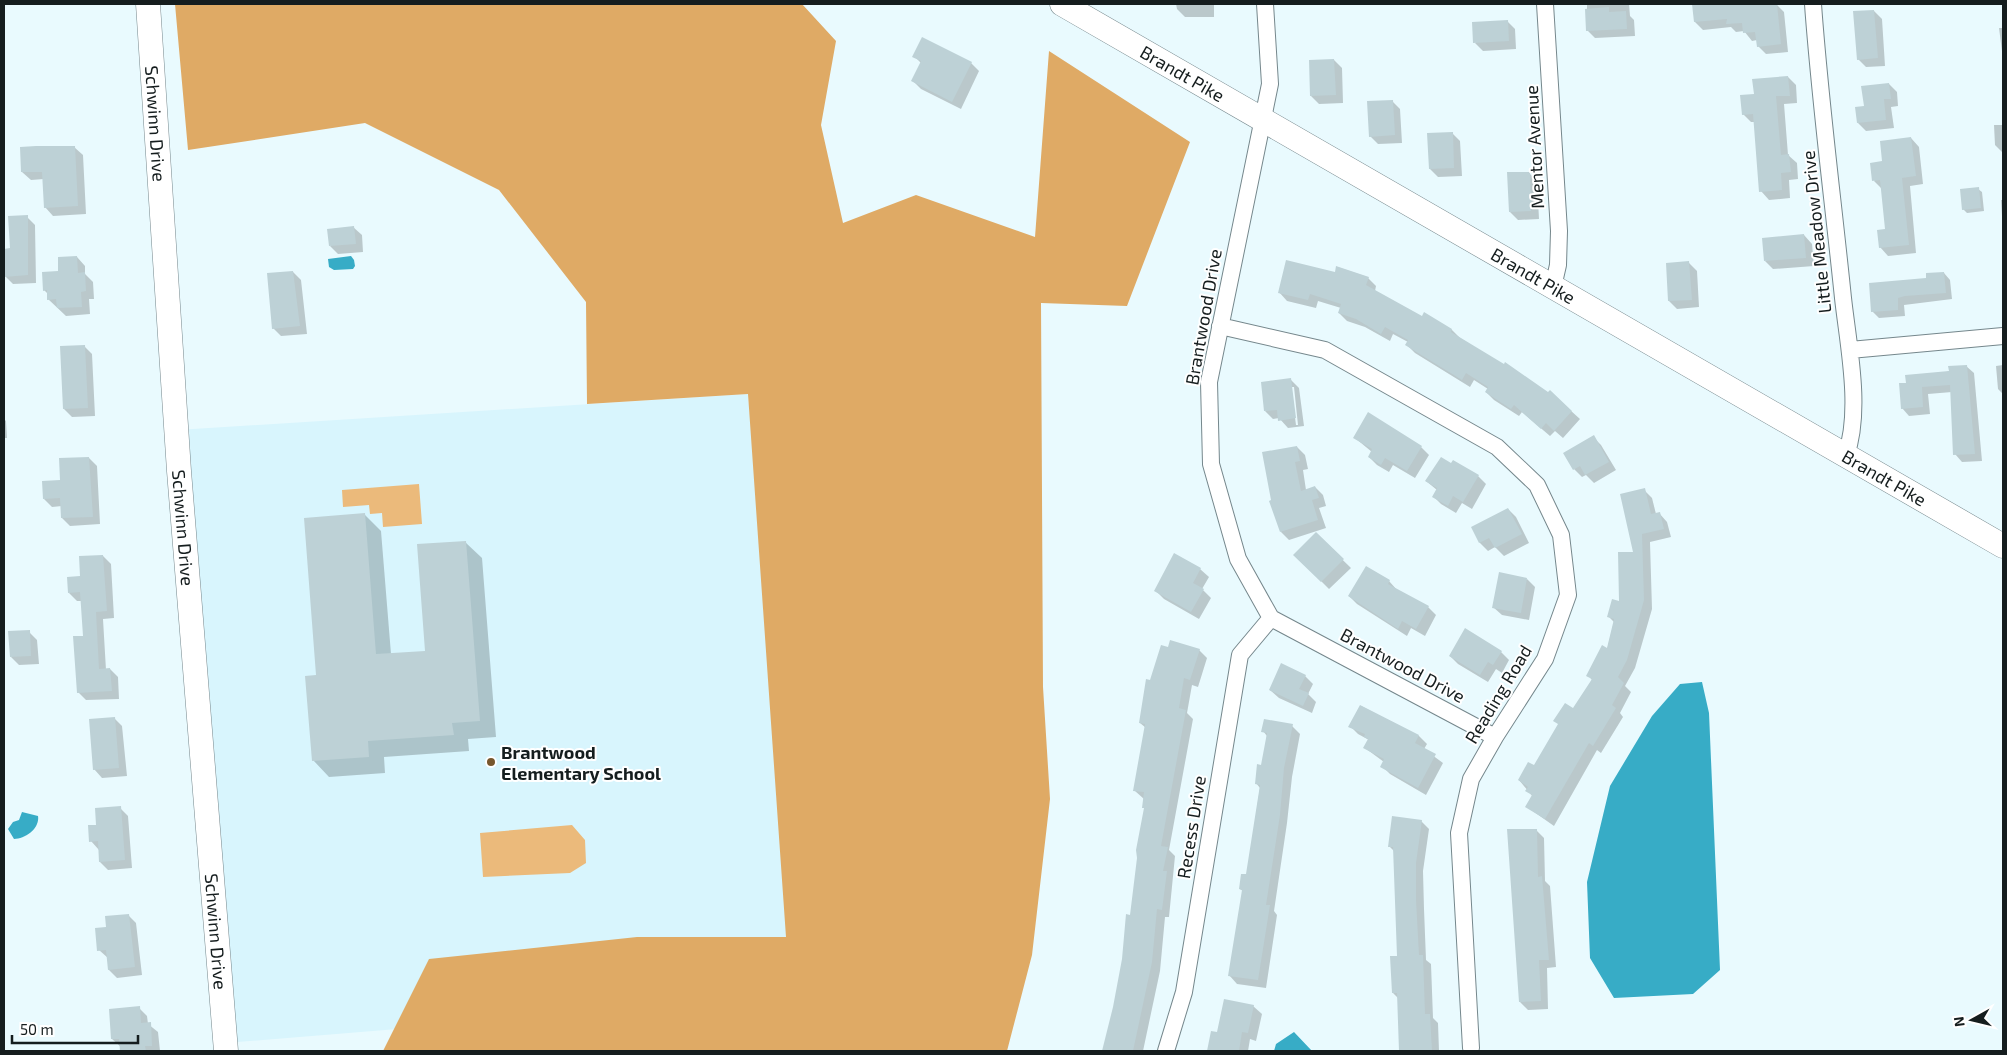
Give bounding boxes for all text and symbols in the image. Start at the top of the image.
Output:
street label: Brandt Pike [1136,40,1229,106]
street label: Schwinn Drive [141,65,171,183]
street label: Mentor Avenue [1520,85,1548,209]
street label: Little Meadow Drive [1797,150,1835,314]
street label: Brandt Pike [1487,243,1579,308]
street label: Brantwood Drive [1180,247,1226,387]
street label: Brandt Pike [1838,445,1930,511]
street label: Schwinn Drive [168,469,199,587]
street label: Brantwood Drive [1337,623,1469,707]
street label: Reading Road [1460,641,1536,747]
place label: Brantwood Elementary School [501,741,661,784]
marker: Brantwood Elementary School [485,756,497,768]
street label: Recess Drive [1172,774,1210,880]
street label: Schwinn Drive [201,873,232,990]
north arrow [1947,995,1997,1045]
scale bar [12,1012,139,1044]
text: N [1950,1016,1968,1028]
text: 50 m [20,1020,54,1038]

